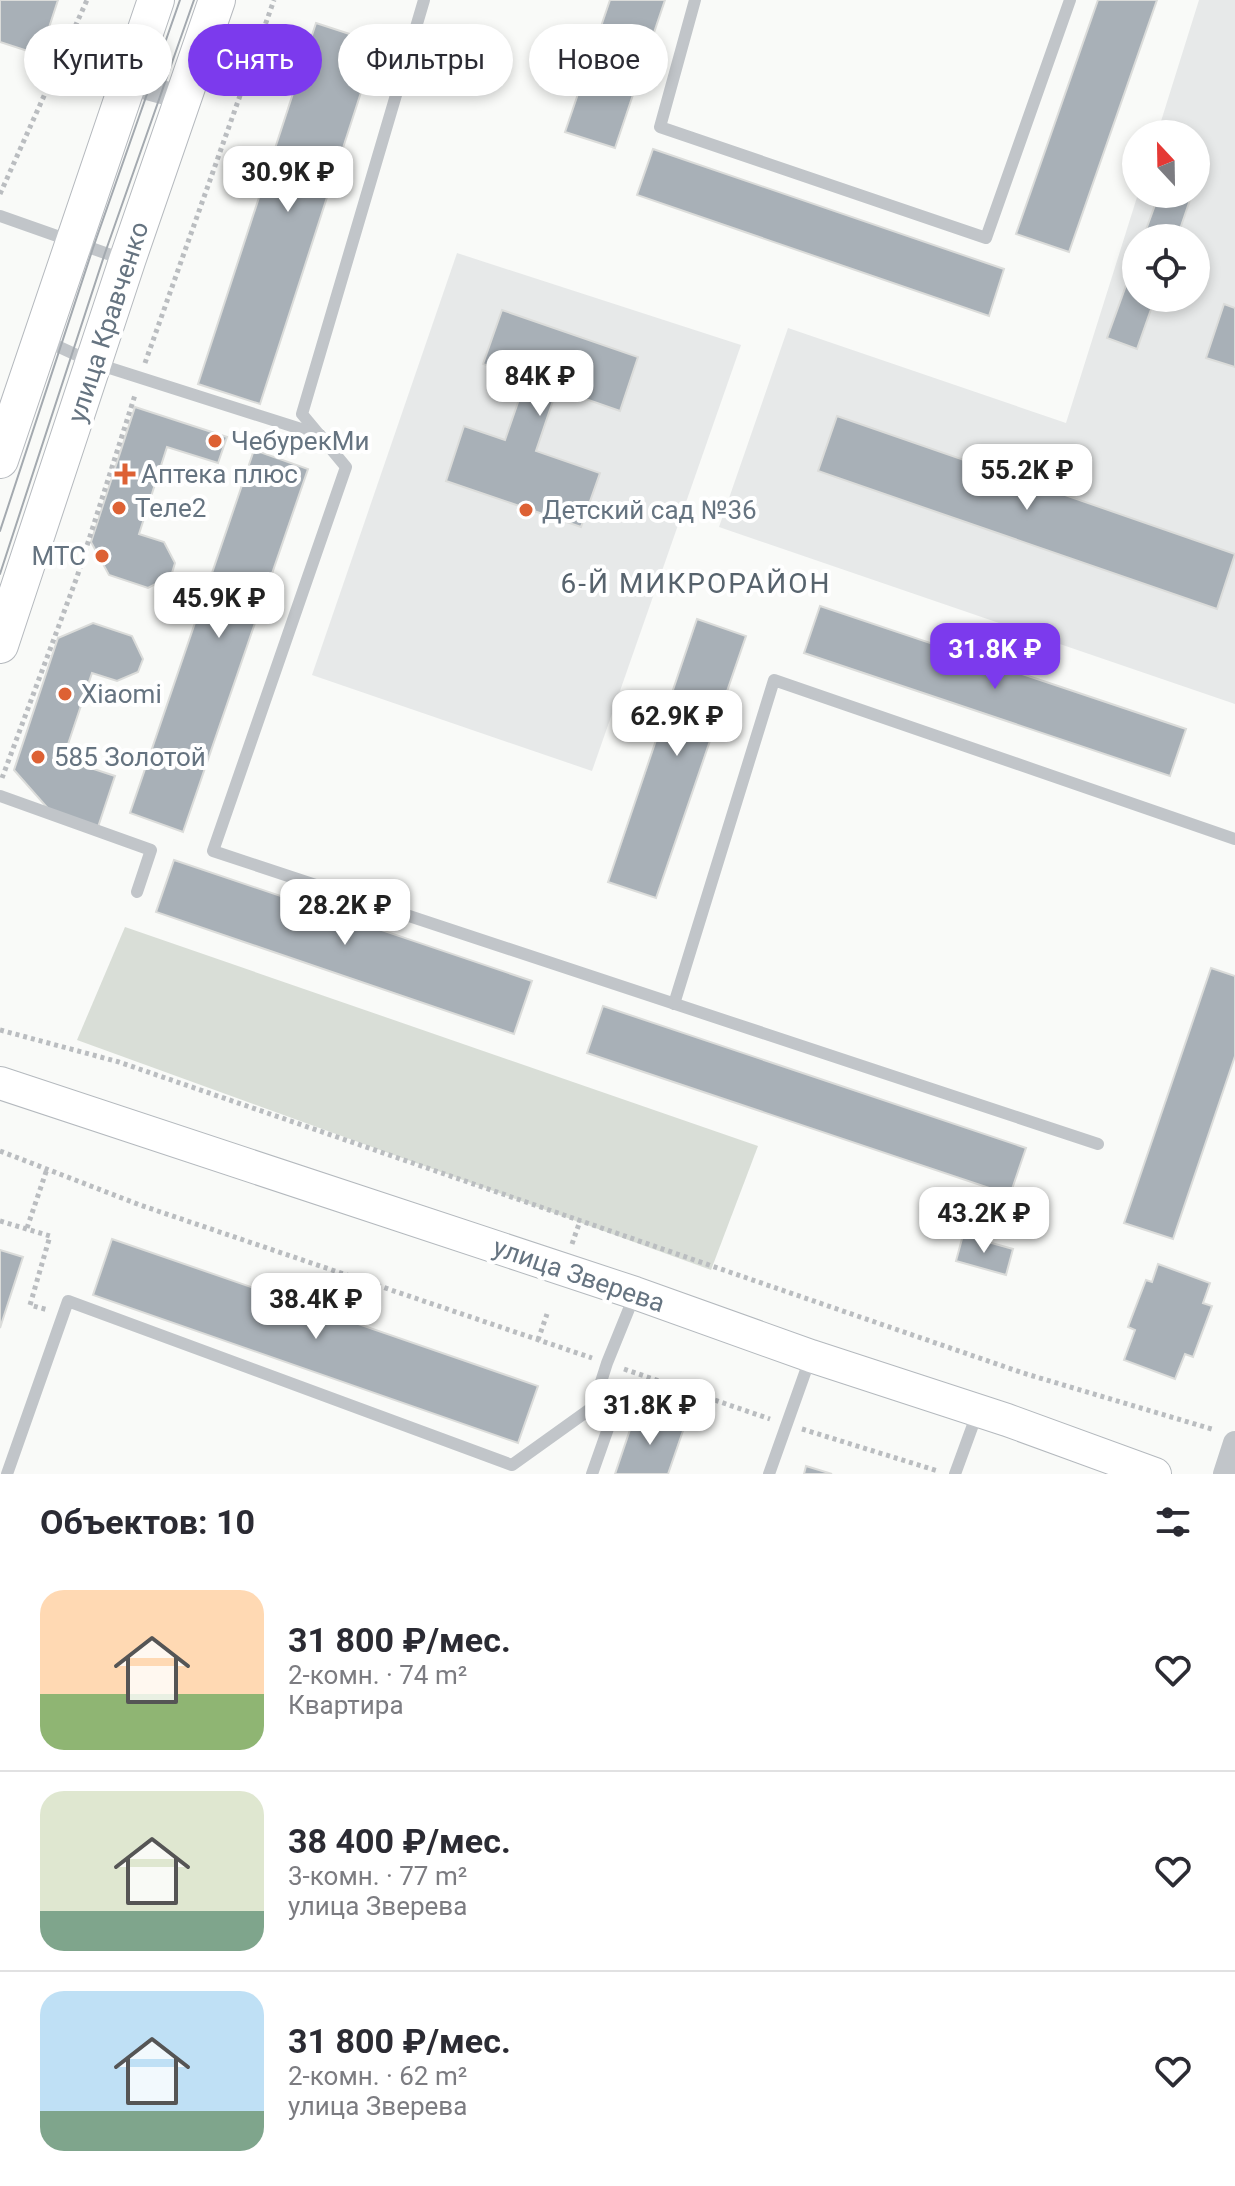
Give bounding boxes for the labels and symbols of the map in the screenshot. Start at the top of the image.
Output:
north arrow [1122,120,1210,208]
pin: 30.9K ₽ [214,146,362,214]
street label: улица Кравченко [61,218,155,426]
pin: 84K ₽ [484,350,596,418]
place label: ЧебурекМи [231,426,369,456]
marker: ЧебурекМи [206,432,224,450]
pin: 55.2K ₽ [953,444,1101,512]
place label: Аптека плюс [141,459,298,489]
marker: Аптека плюс [116,465,134,483]
place label: Теле2 [135,493,206,523]
place label: Детский сад №36 [542,495,757,525]
marker: Теле2 [110,499,128,517]
marker: Детский сад №36 [517,501,535,519]
place label: МТС [32,541,86,571]
marker: МТС [93,547,111,565]
district label: 6-Й МИКРОРАЙОН [561,567,832,600]
pin: 45.9K ₽ [145,572,293,640]
pin: 31.8K ₽ [921,623,1069,691]
place label: Xiaomi [81,679,162,709]
marker: Xiaomi [56,685,74,703]
pin: 62.9K ₽ [603,690,751,758]
place label: 585 Золотой [54,742,206,772]
marker: 585 Золотой [29,748,47,766]
pin: 28.2K ₽ [271,879,419,947]
pin: 43.2K ₽ [910,1187,1058,1255]
street label: улица Зверева [489,1232,669,1318]
pin: 38.4K ₽ [242,1273,390,1341]
pin: 31.8K ₽ [576,1379,724,1447]

